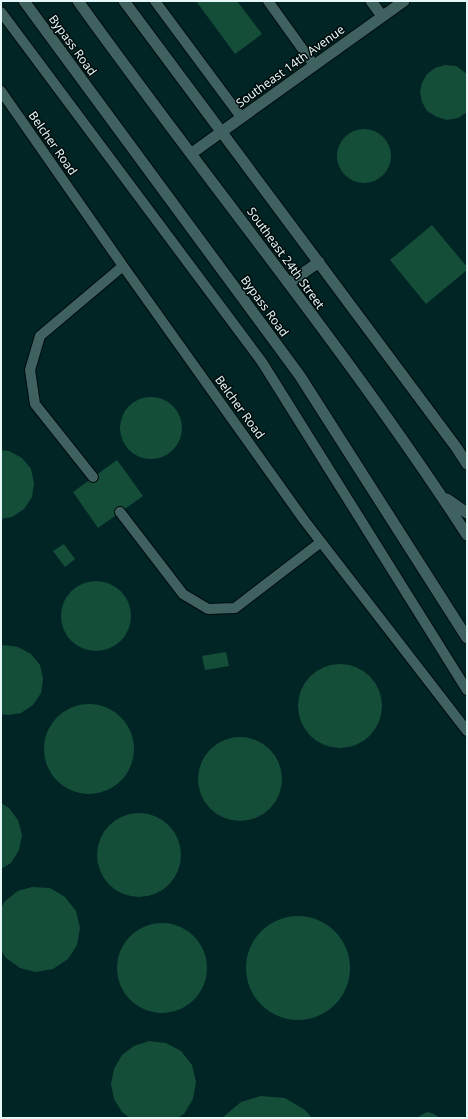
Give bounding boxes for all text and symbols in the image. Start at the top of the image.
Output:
street label: Bypass Road [45,11,101,79]
street label: Southeast 14th Avenue [232,21,348,111]
street label: Belcher Road [25,108,81,178]
street label: Southeast 24th Street [243,204,329,313]
street label: Bypass Road [237,272,293,340]
street label: Belcher Road [211,372,269,442]

